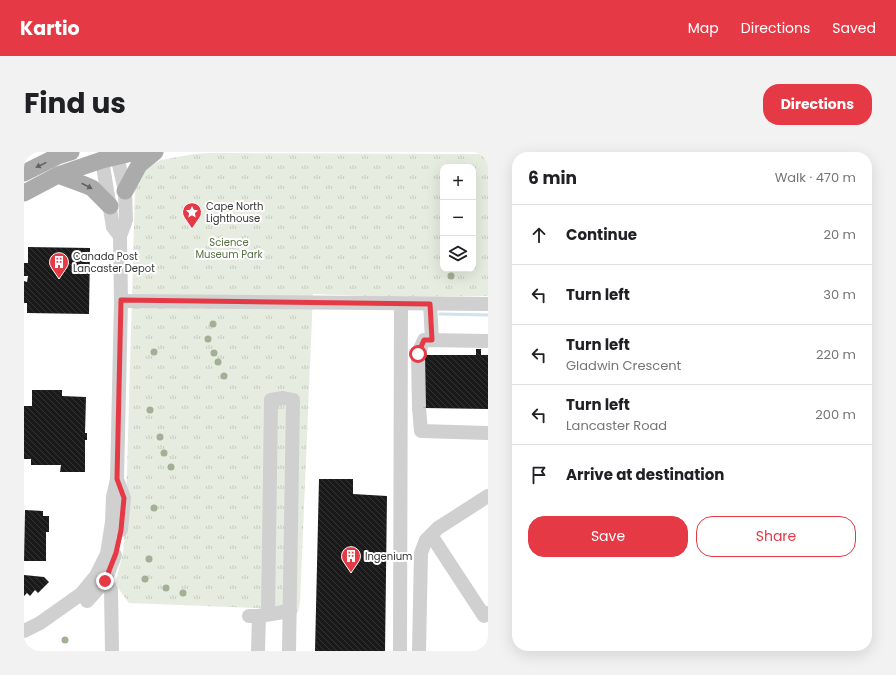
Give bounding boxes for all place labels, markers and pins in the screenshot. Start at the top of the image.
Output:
place label: Cape North Lighthouse [206,199,263,226]
place icon: Cape North Lighthouse [181,201,203,229]
place label: Canada Post Lancaster Depot [73,249,155,276]
building icon: Canada Post Lancaster Depot [48,251,70,279]
building icon: Ingenium [340,545,362,573]
place label: Ingenium [365,549,412,564]

